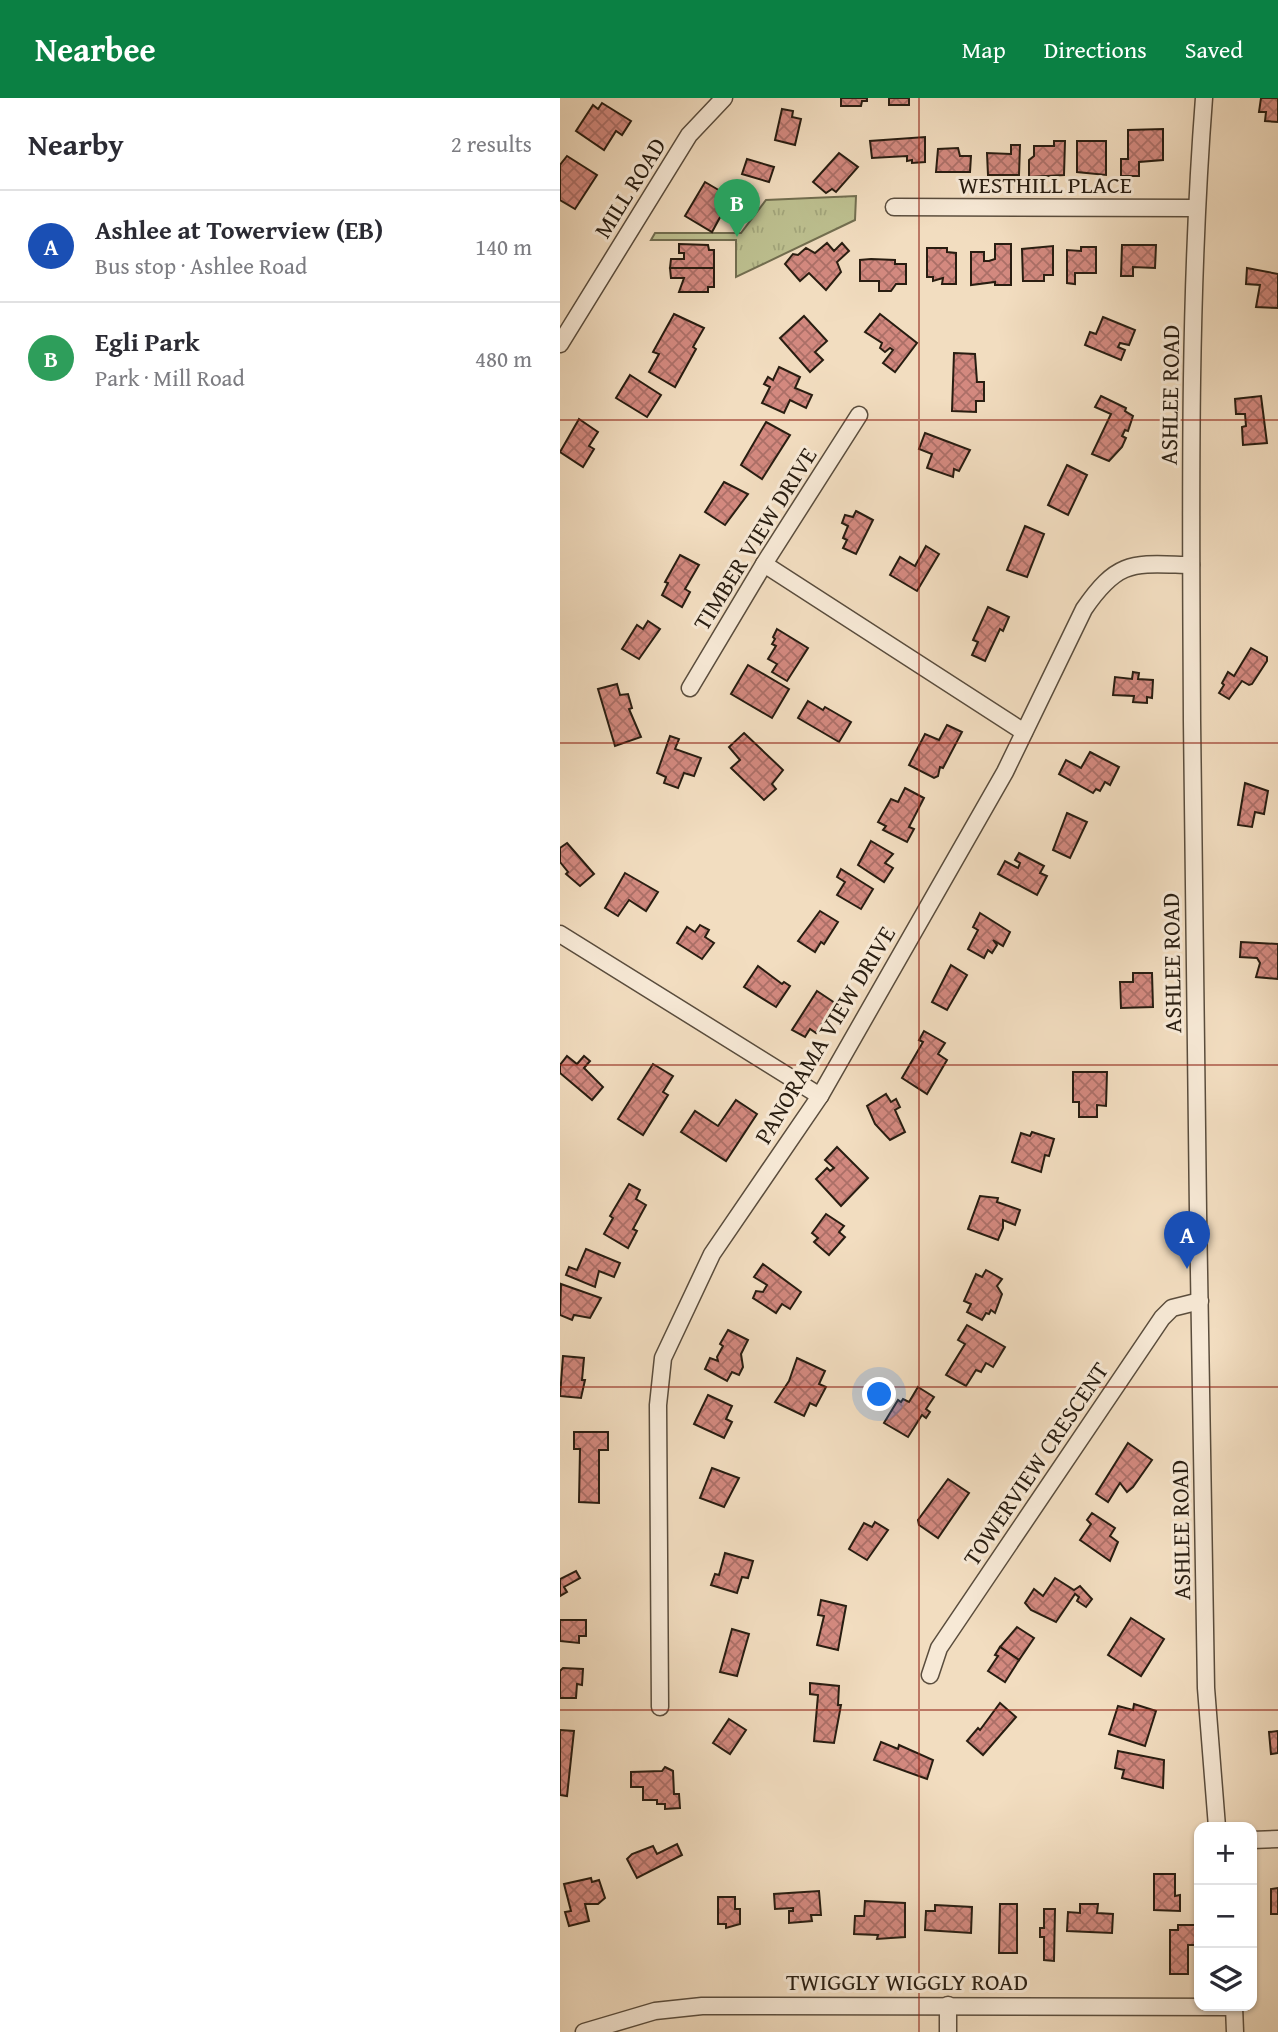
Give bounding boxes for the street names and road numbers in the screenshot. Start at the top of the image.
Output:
street label: MILL ROAD [585,131,674,245]
street label: WESTHILL PLACE [958,167,1132,202]
street label: ASHLEE ROAD [1151,325,1188,465]
street label: TIMBER VIEW DRIVE [684,440,825,637]
street label: ASHLEE ROAD [1153,893,1190,1033]
street label: PANORAMA VIEW DRIVE [746,919,904,1150]
street label: TOWERVIEW CRESCENT [954,1355,1117,1573]
street label: ASHLEE ROAD [1162,1460,1199,1600]
street label: TWIGGLY WIGGLY ROAD [786,1964,1028,1999]

